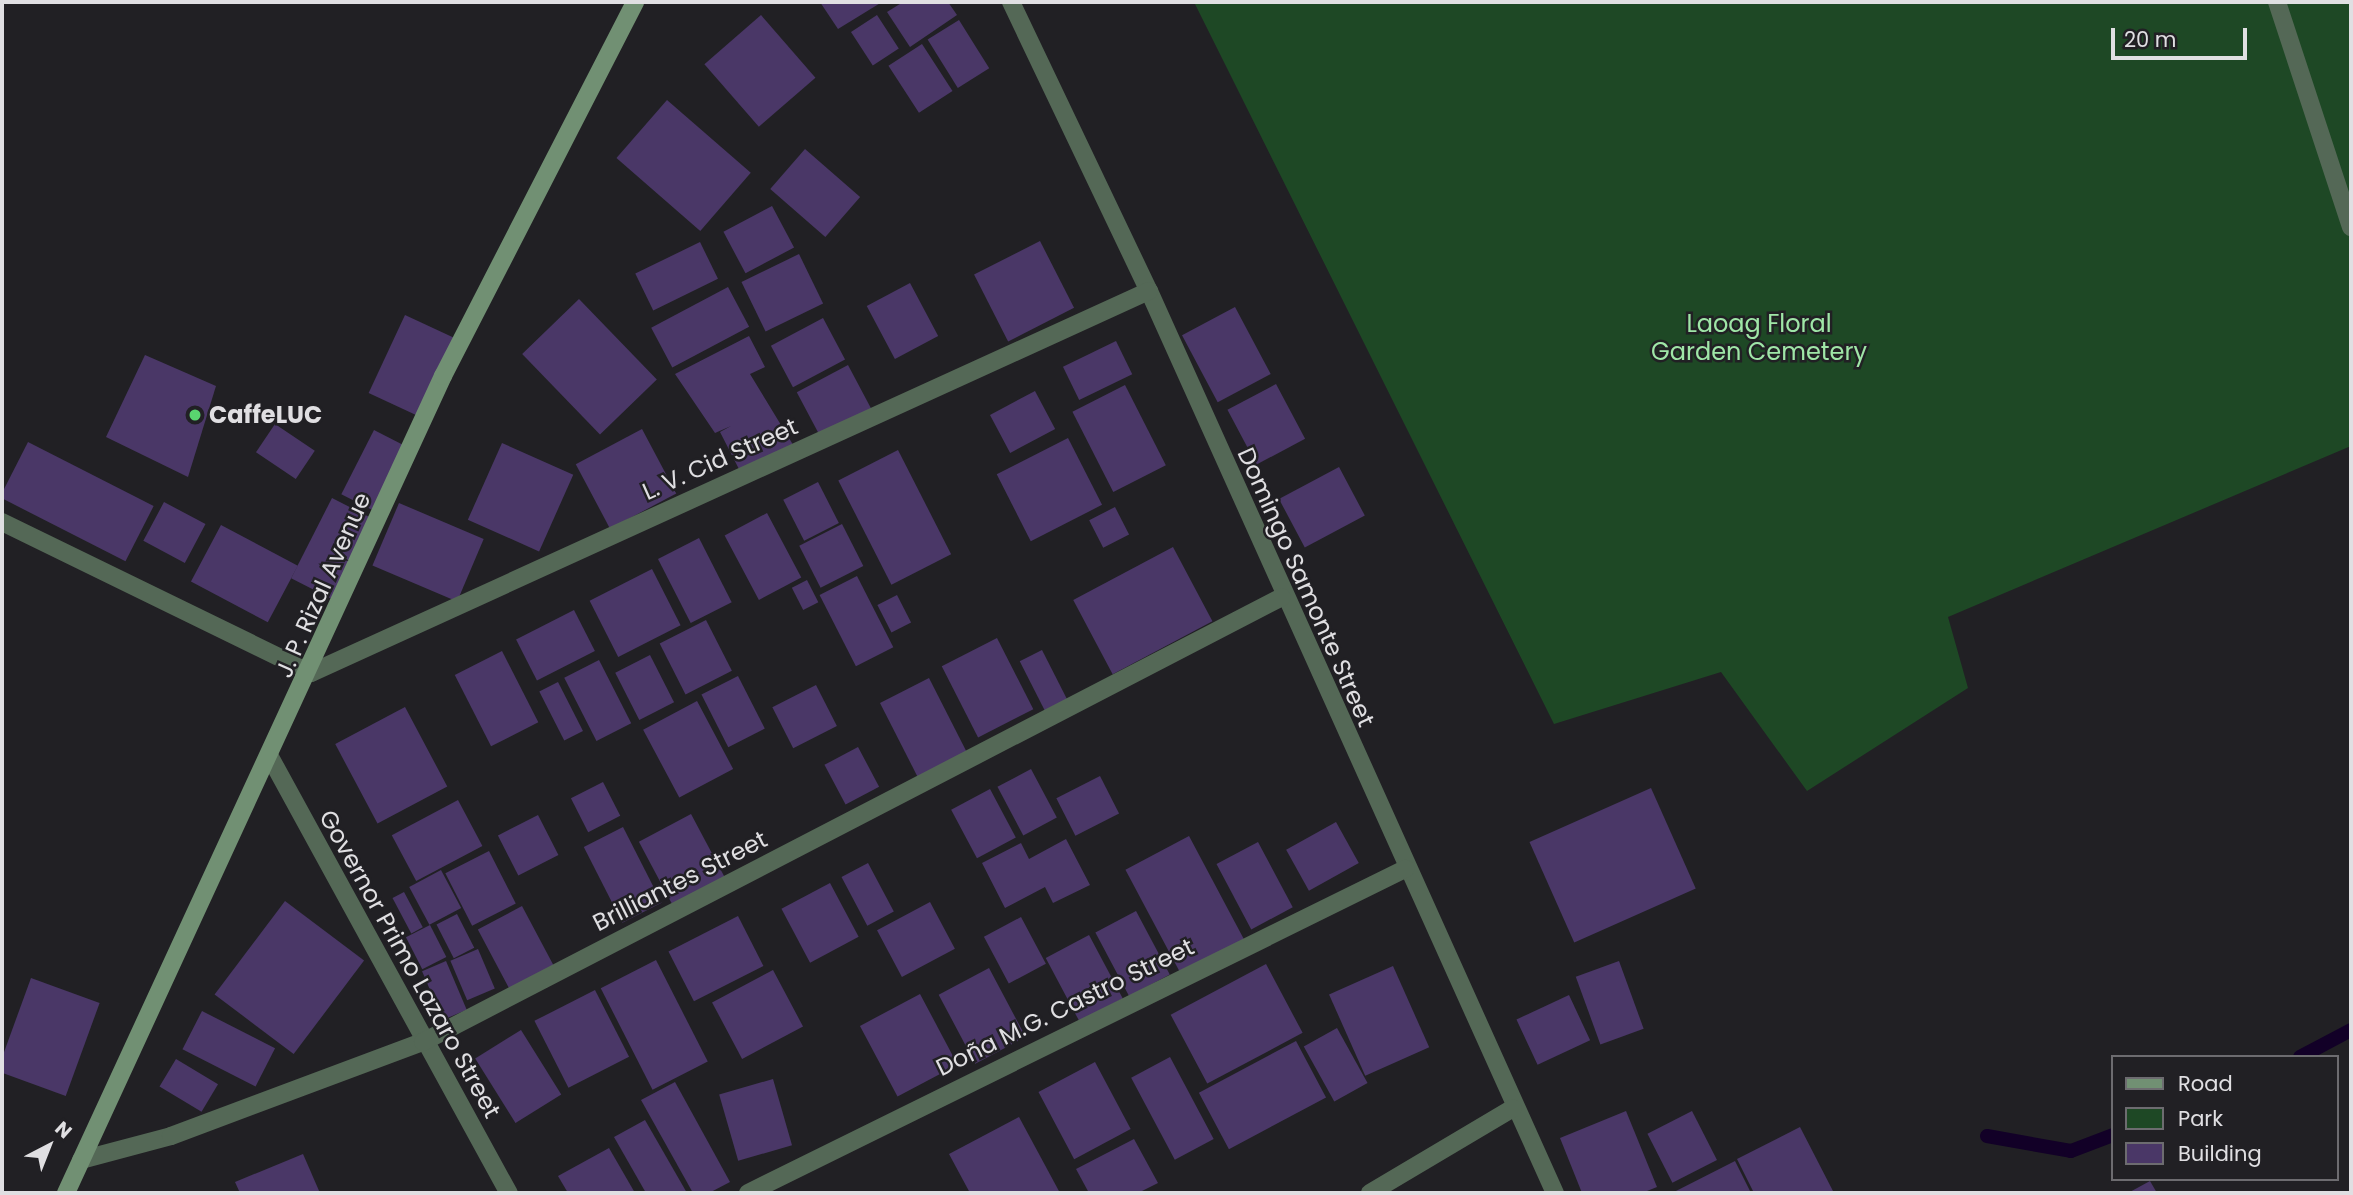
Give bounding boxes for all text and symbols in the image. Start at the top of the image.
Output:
scale bar [2115,14,2252,58]
text: 20 m [2124,25,2177,54]
park label: Laoag Floral Garden Cemetery [1651,310,1867,366]
place label: CaffeLUC [209,401,322,429]
marker: CaffeLUC [187,407,203,423]
street label: L. V. Cid Street [638,412,802,506]
street label: Domingo Samonte Street [1231,443,1381,731]
street label: J. P. Rizal Avenue [269,488,377,682]
street label: Governor Primo Lazaro Street [313,805,507,1123]
street label: Brilliantes Street [588,825,772,937]
street label: Doña M.G. Castro Street [931,932,1199,1082]
legend [2112,1055,2339,1181]
text: Road [2178,1069,2233,1098]
text: Park [2178,1104,2223,1133]
north arrow [14,1111,84,1181]
text: N [49,1115,78,1145]
text: Building [2178,1139,2262,1168]

